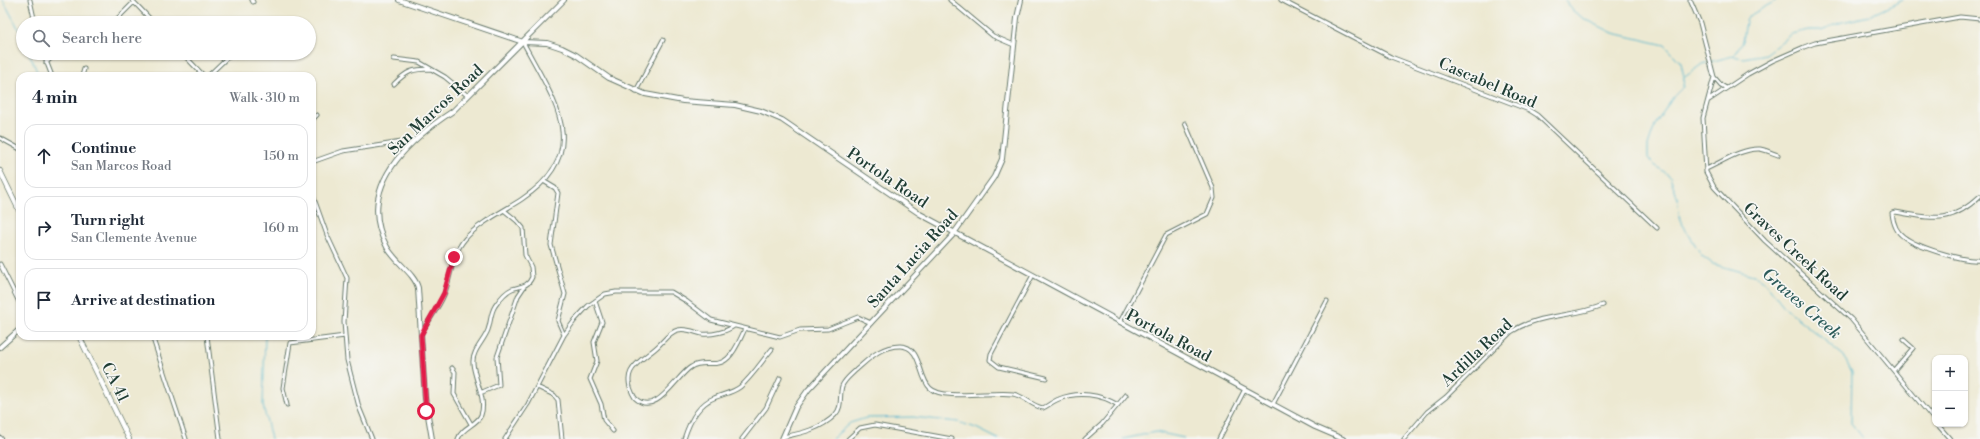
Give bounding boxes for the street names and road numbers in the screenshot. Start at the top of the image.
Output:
street label: Cascabel Road [1436,53,1540,113]
street label: San Marcos Road [384,60,488,159]
street label: Portola Road [843,143,932,212]
street label: Graves Creek Road [1740,198,1852,304]
street label: Santa Lucia Road [863,205,962,312]
street label: Portola Road [1122,305,1215,367]
street label: Ardilla Road [1436,315,1516,391]
street label: CA 41 [97,359,133,406]

